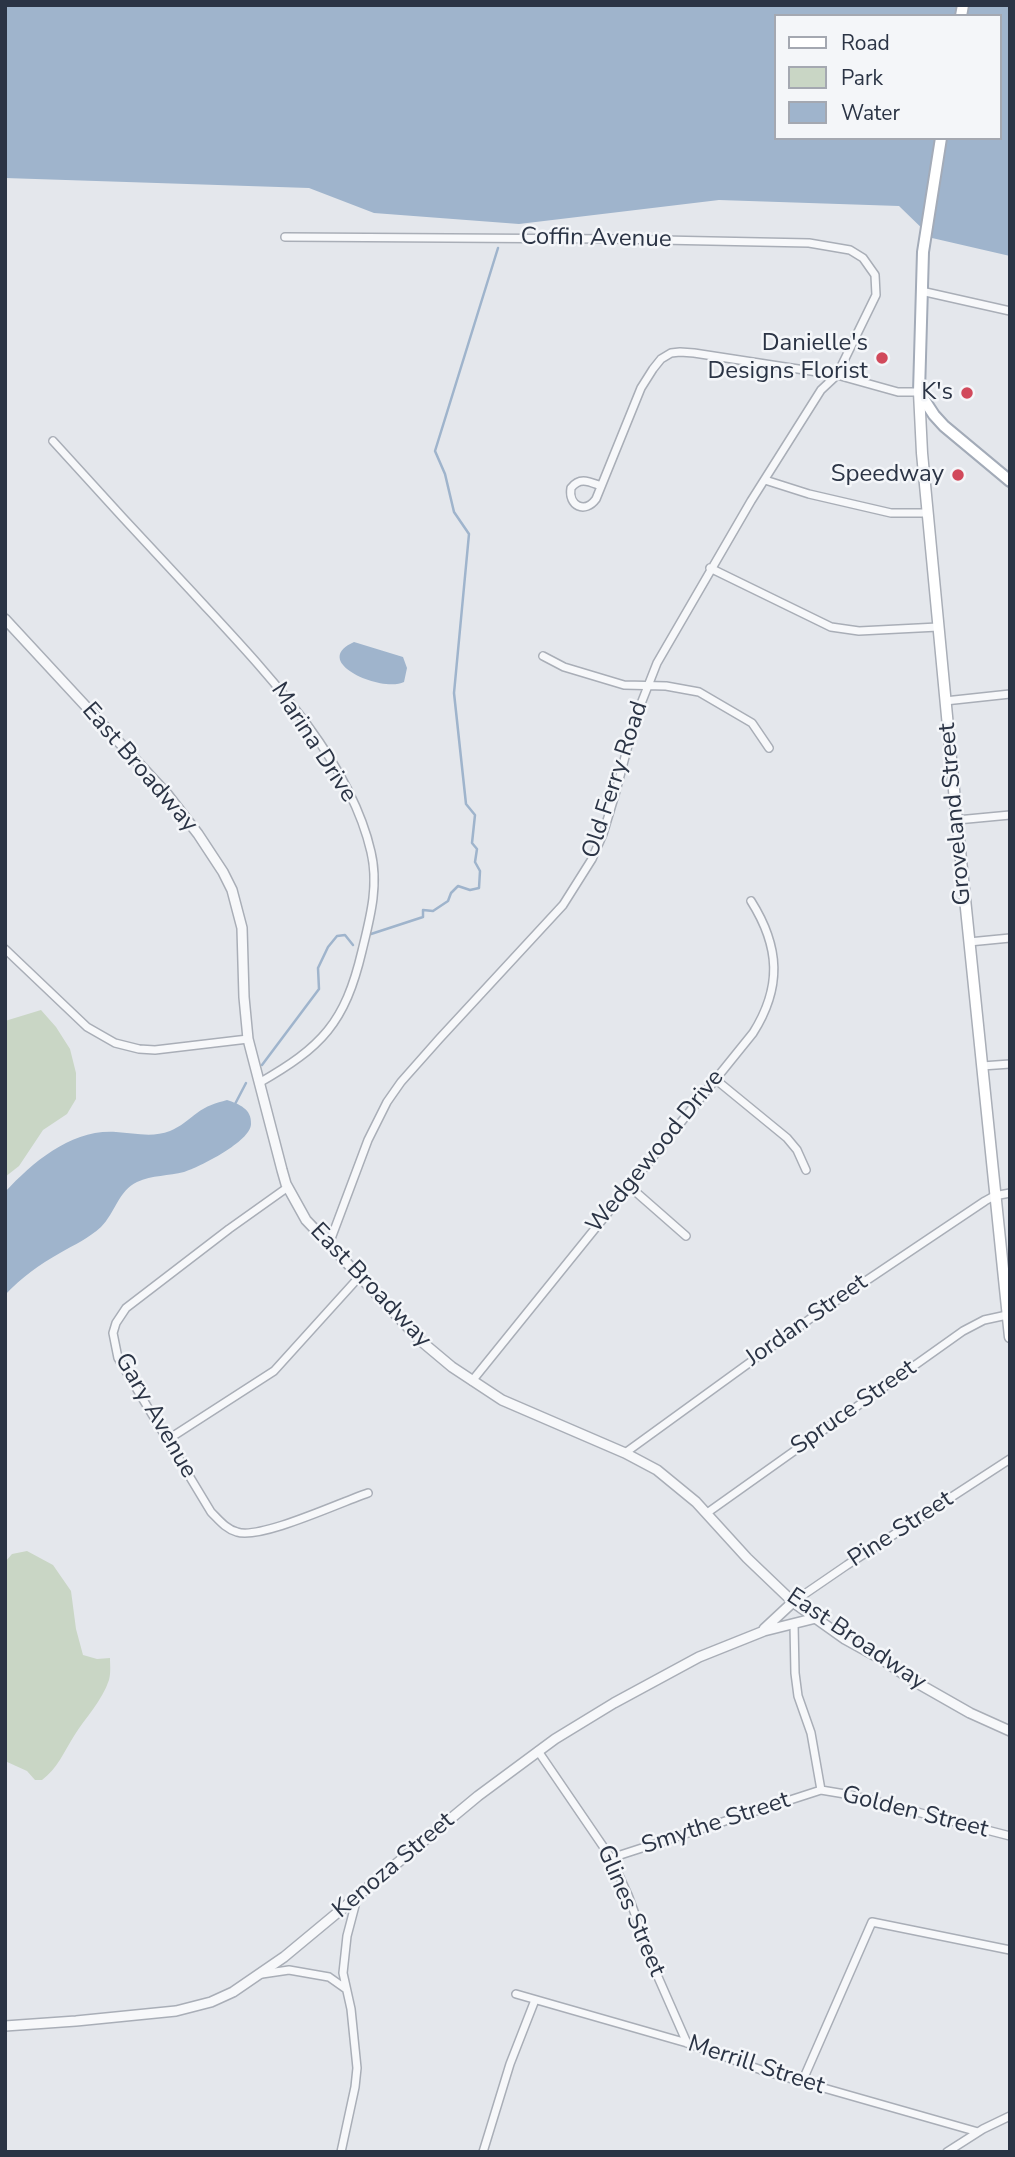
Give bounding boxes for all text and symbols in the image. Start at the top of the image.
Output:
legend [774,14,1001,140]
text: Road [841,29,890,57]
text: Park [841,64,883,92]
text: Water [841,99,900,127]
street label: Coffin Avenue [520,223,672,255]
place label: Danielle's Designs Florist [707,330,868,386]
marker: Danielle's Designs Florist [874,350,890,366]
place label: K's [921,379,953,407]
marker: K's [959,385,975,401]
place label: Speedway [831,461,944,489]
marker: Speedway [950,467,966,483]
street label: Marina Drive [264,678,362,808]
street label: East Broadway [75,697,203,839]
street label: Old Ferry Road [577,698,655,862]
street label: Groveland Street [934,722,978,906]
street label: Wedgewood Drive [581,1064,731,1240]
street label: East Broadway [303,1218,437,1354]
street label: Jordan Street [741,1269,873,1373]
street label: Gary Avenue [108,1348,202,1484]
street label: Spruce Street [786,1354,922,1462]
street label: Pine Street [843,1486,959,1574]
street label: East Broadway [781,1583,931,1697]
street label: Golden Street [839,1781,991,1845]
street label: Smythe Street [638,1786,794,1862]
street label: Kenoza Street [327,1807,461,1925]
street label: Glines Street [589,1841,671,1981]
street label: Merrill Street [684,2030,828,2102]

